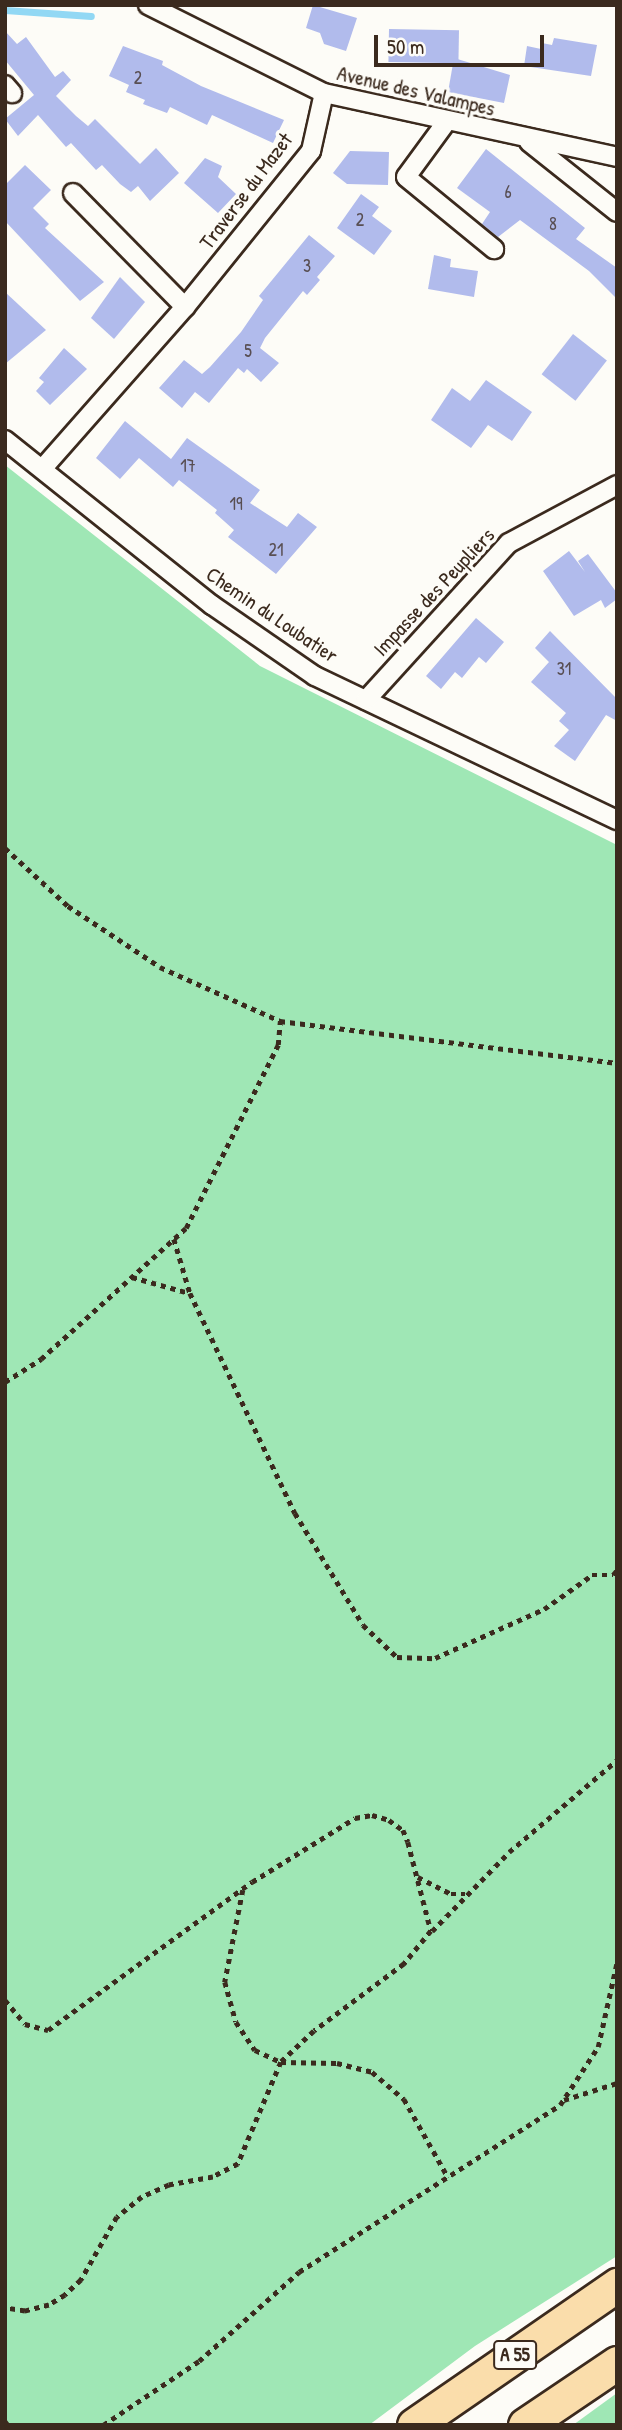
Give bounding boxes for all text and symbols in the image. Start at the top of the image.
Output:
scale bar [377,21,547,65]
text: 50 m [387,32,424,61]
street label: Avenue des Valampes [335,61,497,121]
house number: 2 [134,67,142,89]
street label: Traverse du Mazet [194,128,298,254]
house number: 6 [504,181,512,203]
house number: 2 [356,209,364,231]
house number: 8 [549,213,557,235]
house number: 3 [303,255,311,277]
house number: 5 [244,340,252,362]
house number: 17 [180,455,196,477]
house number: 19 [229,493,243,515]
street label: Impasse des Peupliers [368,523,500,661]
house number: 21 [269,539,283,561]
street label: Chemin du Loubatier [201,562,343,668]
house number: 31 [557,658,571,680]
road number: A 55 [492,2340,538,2370]

